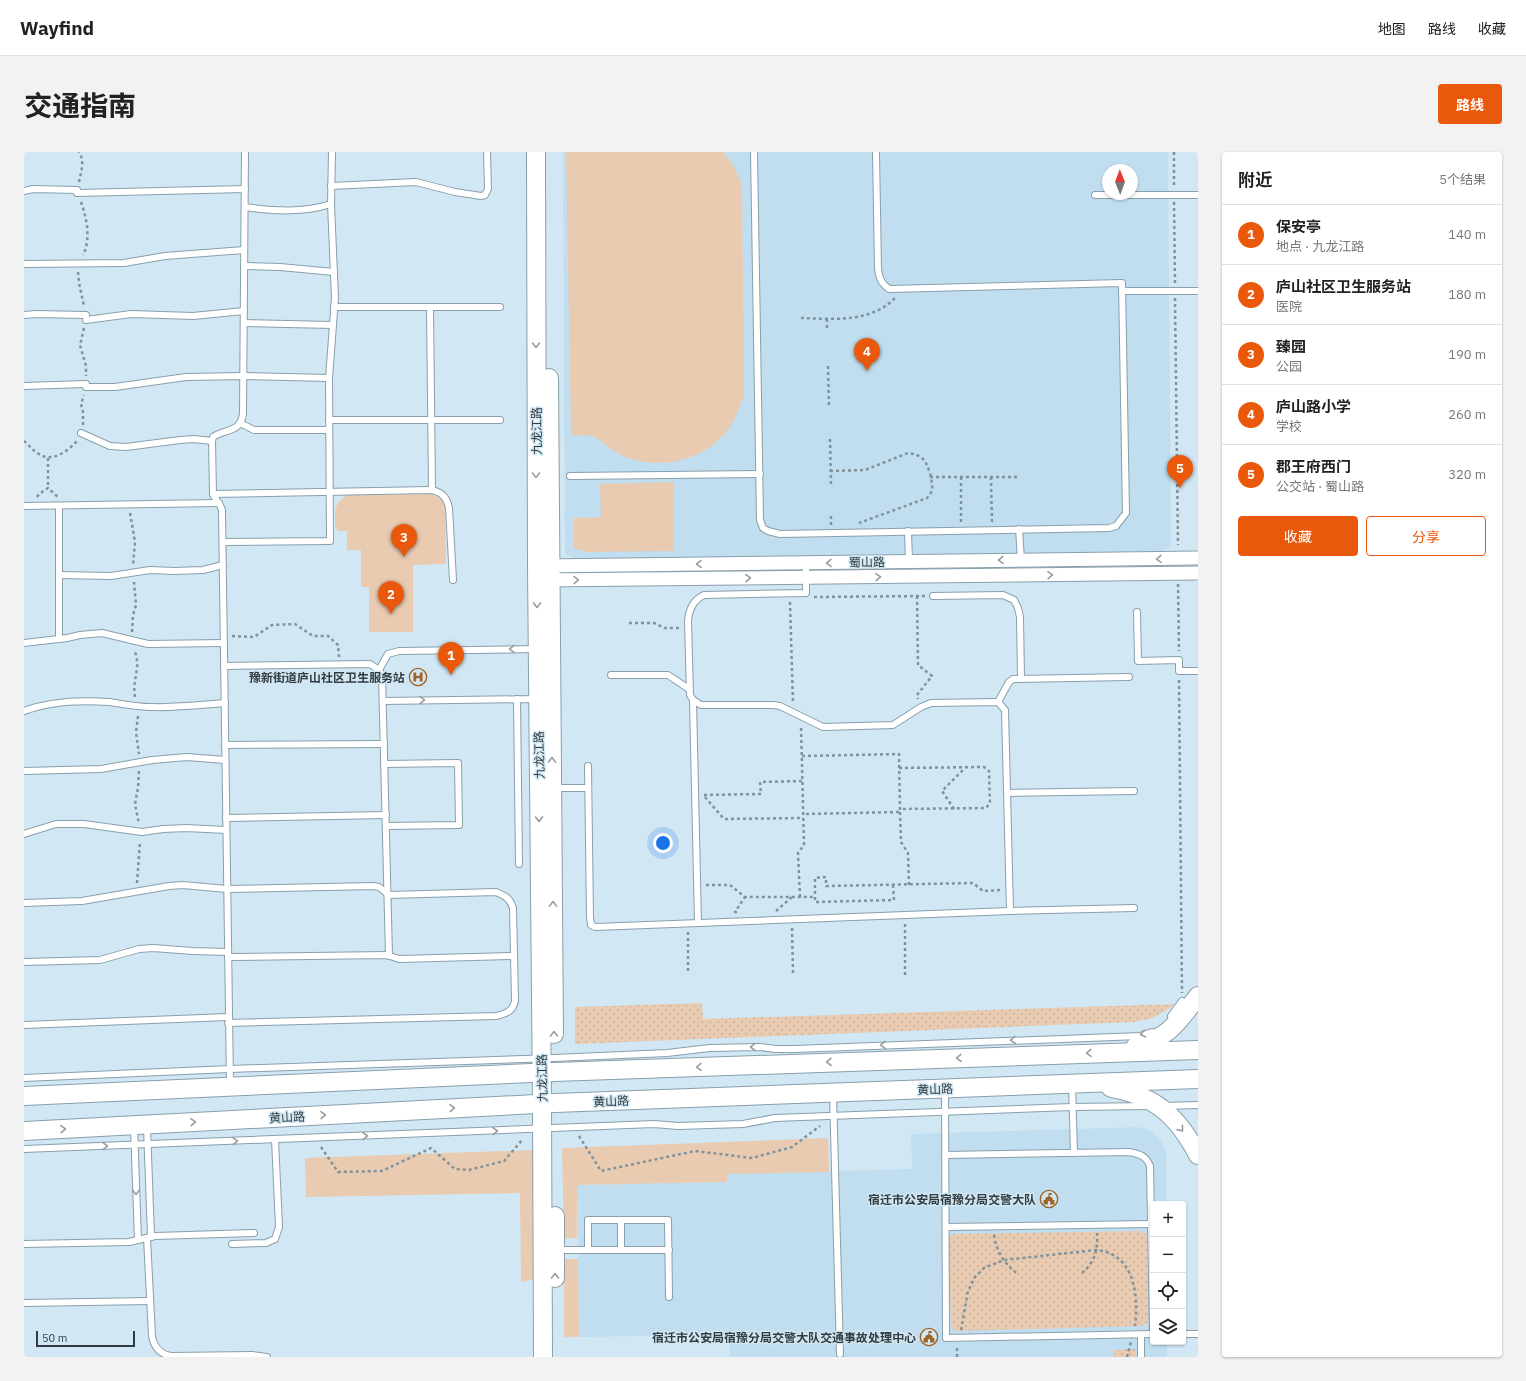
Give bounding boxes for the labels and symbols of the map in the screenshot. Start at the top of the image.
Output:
north arrow [1102,164,1138,200]
pin: 4 [854,338,880,371]
one-way arrow [532,342,540,348]
street label: 九龙江路 [529,407,544,455]
pin: 5 [1167,455,1193,488]
one-way arrow [532,472,540,478]
pin: 3 [391,524,417,557]
street label: 蜀山路 [849,554,885,570]
one-way arrow [1156,555,1162,563]
one-way arrow [998,556,1004,565]
one-way arrow [826,559,832,567]
one-way arrow [696,560,702,568]
one-way arrow [1047,570,1053,579]
one-way arrow [875,572,881,581]
one-way arrow [745,574,751,582]
one-way arrow [573,576,579,584]
pin: 2 [378,581,404,614]
one-way arrow [533,602,541,608]
pin: 1 [438,642,464,675]
one-way arrow [509,645,515,653]
hospital icon: 豫新街道庐山社区卫生服务站 [408,667,428,687]
place label: 豫新街道庐山社区卫生服务站 [249,670,405,685]
one-way arrow [419,696,425,705]
street label: 九龙江路 [531,731,547,779]
one-way arrow [548,757,556,763]
one-way arrow [535,816,543,822]
your location [653,833,673,853]
one-way arrow [549,901,557,907]
one-way arrow [1139,1030,1146,1038]
one-way arrow [550,1031,558,1037]
one-way arrow [1010,1036,1016,1045]
one-way arrow [880,1041,886,1050]
one-way arrow [750,1043,756,1052]
one-way arrow [1086,1049,1092,1058]
street label: 九龙江路 [534,1054,550,1102]
one-way arrow [956,1054,962,1062]
one-way arrow [826,1058,832,1067]
one-way arrow [696,1063,702,1071]
street label: 黄山路 [917,1081,953,1097]
street label: 黄山路 [593,1093,629,1109]
one-way arrow [449,1104,455,1113]
street label: 黄山路 [269,1109,305,1125]
one-way arrow [320,1111,326,1120]
one-way arrow [190,1118,196,1127]
one-way arrow [60,1125,66,1134]
one-way arrow [1177,1125,1184,1132]
one-way arrow [492,1126,498,1135]
one-way arrow [362,1132,368,1140]
one-way arrow [232,1137,238,1145]
one-way arrow [102,1142,108,1150]
one-way arrow [132,1189,141,1195]
public building icon: 宿迁市公安局宿豫分局交警大队 [1039,1189,1059,1209]
place label: 宿迁市公安局宿豫分局交警大队 [868,1192,1036,1207]
one-way arrow [551,1273,559,1279]
public building icon: 宿迁市公安局宿豫分局交警大队交通事故处理中心 [919,1327,939,1347]
scale bar [36,1329,135,1348]
place label: 宿迁市公安局宿豫分局交警大队交通事故处理中心 [652,1330,916,1345]

